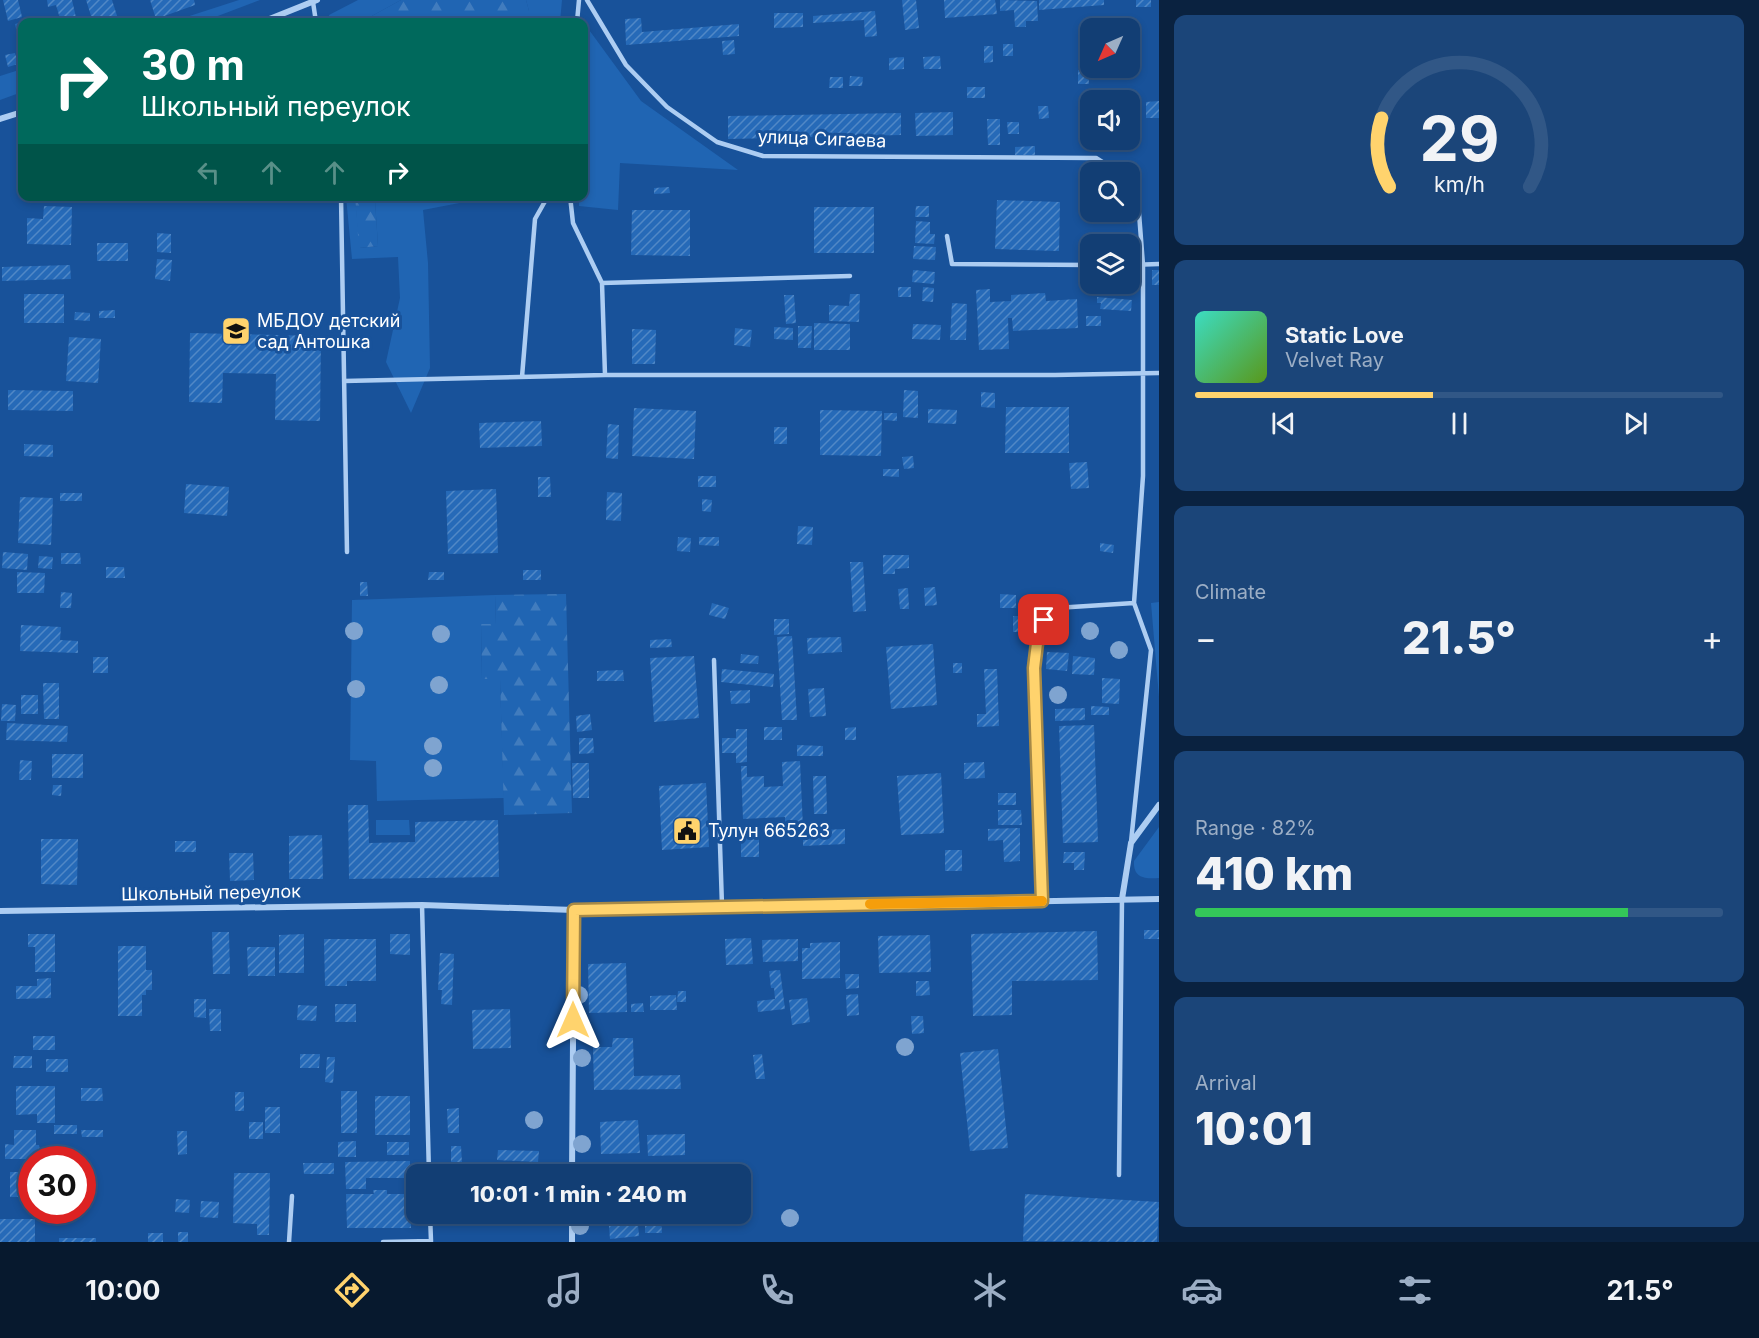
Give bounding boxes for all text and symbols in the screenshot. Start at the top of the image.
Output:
north arrow [1080,18,1140,78]
map controls [1080,18,1140,294]
text: 30 m [141,39,245,90]
icon: right [42,42,120,120]
text: Школьный переулок [141,90,411,123]
button: sound [1080,90,1140,150]
text: 29 [1419,101,1499,176]
street label: улица Сигаева [757,126,887,151]
icon: left [192,156,225,189]
icon: ahead [255,156,288,189]
icon: ahead [318,156,351,189]
icon: right [381,156,414,189]
button: search [1080,162,1140,222]
text: km/h [1434,172,1484,198]
button: layers [1080,234,1140,294]
place label: МБДОУ детский сад Антошка [257,310,400,352]
school or university icon: МБДОУ детский сад Антошка [220,315,252,347]
text: Static Love [1285,322,1404,348]
text: Velvet Ray [1285,348,1384,372]
icon: previous [1267,407,1300,440]
icon: pause [1443,407,1476,440]
icon: next [1619,407,1652,440]
text: Climate [1195,580,1266,604]
pin [1018,594,1069,645]
icon: arrive [1027,603,1060,636]
text: 21.5° [1402,610,1516,665]
text: − [1195,618,1217,658]
text: + [1701,618,1723,658]
public building icon: Тулун 665263 [671,815,703,847]
text: Range · 82% [1195,816,1316,840]
place label: Тулун 665263 [708,820,830,841]
text: 410 km [1195,846,1353,901]
street label: Школьный переулок [121,880,301,905]
position arrow [541,988,605,1052]
text: Arrival [1195,1071,1257,1095]
text: 10:01 [1195,1101,1313,1156]
speed limit sign: 30 [18,1146,96,1224]
text: 10:01 · 1 min · 240 m [470,1181,687,1207]
icon: directions [331,1269,373,1311]
icon: music [544,1269,586,1311]
icon: phone [756,1269,798,1311]
icon: climate [969,1269,1011,1311]
icon: car [1181,1269,1223,1311]
icon: filters [1394,1269,1436,1311]
text: 10:00 [85,1274,161,1307]
text: 21.5° [1607,1274,1674,1307]

